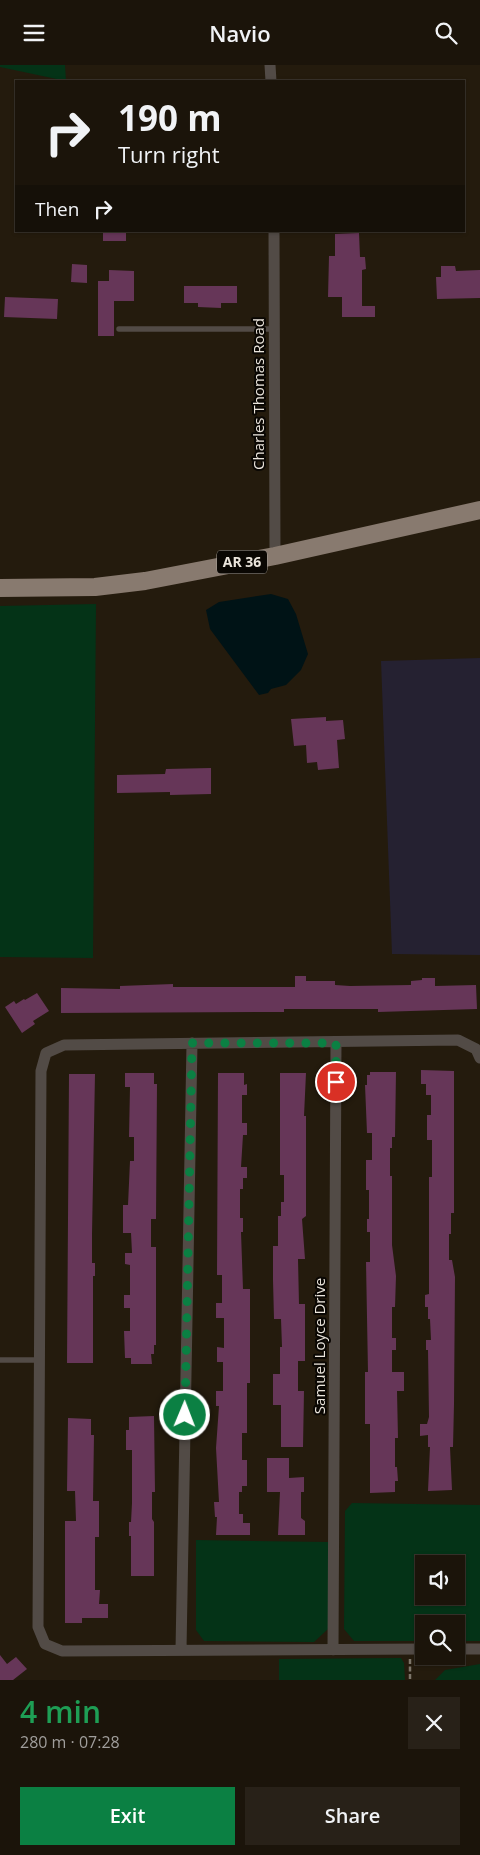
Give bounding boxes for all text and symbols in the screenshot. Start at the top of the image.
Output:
text: Navio [209,18,271,48]
icon: menu [20,19,48,47]
icon: search [432,19,460,47]
text: 190 m [118,94,222,141]
icon: right [35,100,100,165]
text: Turn right [118,139,220,169]
icon: right [89,195,117,223]
text: Then [35,196,79,222]
street label: Charles Thomas Road [248,318,268,470]
road number: AR 36 [217,551,267,573]
pin [315,1061,357,1103]
icon: arrive [322,1068,350,1096]
street label: Samuel Loyce Drive [309,1278,329,1414]
position arrow [158,1388,210,1440]
map controls [415,1555,465,1665]
button: sound [415,1555,465,1605]
button: search [415,1615,465,1665]
text: 4 min [20,1691,101,1732]
button: close [408,1697,460,1749]
text: 280 m · 07:28 [20,1731,120,1753]
button: Exit [20,1787,235,1845]
button: Share [245,1787,460,1845]

